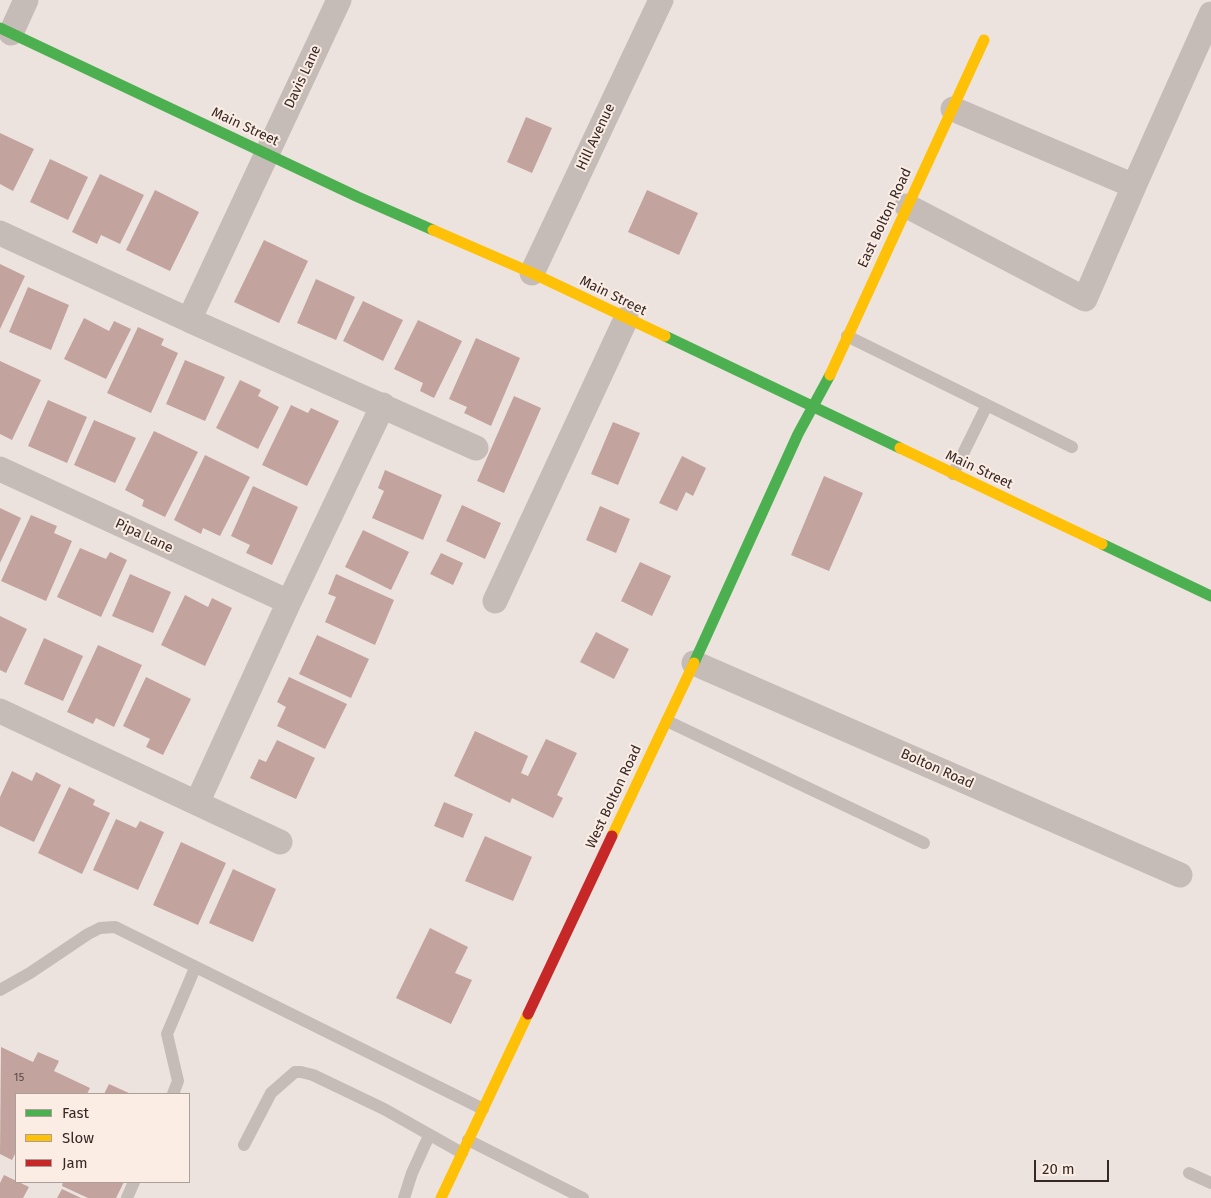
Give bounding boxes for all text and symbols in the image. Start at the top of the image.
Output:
street label: Davis Lane [281,43,325,111]
street label: Hill Avenue [573,101,619,173]
street label: Main Street [209,104,281,150]
street label: East Bolton Road [855,165,915,271]
street label: Main Street [577,273,649,319]
street label: Main Street [943,447,1015,493]
street label: Pipa Lane [112,515,176,557]
street label: West Bolton Road [583,743,645,851]
street label: Bolton Road [898,745,976,793]
house number: 15 [14,1071,24,1085]
legend [15,1093,190,1183]
text: Fast [62,1104,89,1122]
text: Slow [62,1129,94,1147]
scale bar [1036,1150,1111,1182]
text: Jam [62,1154,88,1172]
text: 20 m [1042,1160,1075,1178]

